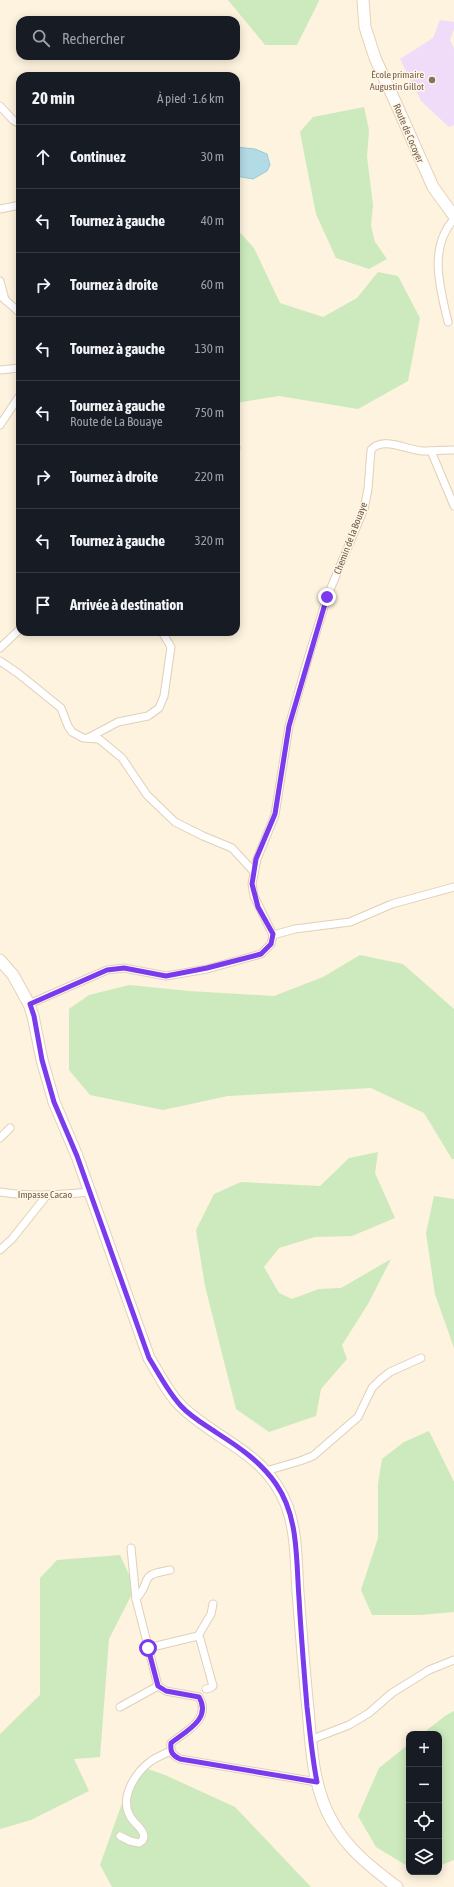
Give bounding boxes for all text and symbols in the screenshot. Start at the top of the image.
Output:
search box [16,16,240,60]
icon: search [30,27,52,49]
text: Rechercher [62,30,124,47]
place label: École primaire Augustin Gillot [370,69,424,92]
marker: École primaire Augustin Gillot [427,75,437,85]
text: 20 min [32,88,75,108]
text: À pied · 1.6 km [157,91,224,106]
street label: Route de Cocoyer [391,102,426,165]
icon: ahead [32,146,54,168]
text: Continuez [70,148,126,165]
text: 30 m [201,149,224,164]
icon: left [32,210,54,232]
text: Tournez à gauche [70,212,165,229]
text: 40 m [201,213,224,228]
icon: right [32,274,54,296]
text: Tournez à droite [70,276,158,293]
text: 60 m [201,277,224,292]
icon: left [32,338,54,360]
text: Tournez à gauche [70,340,165,357]
text: 130 m [195,341,224,356]
text: Tournez à gauche [70,397,165,414]
icon: left [32,402,54,424]
text: 750 m [195,405,224,420]
text: Route de La Bouaye [70,414,163,429]
icon: right [32,466,54,488]
text: Tournez à droite [70,468,158,485]
text: 220 m [195,469,224,484]
street label: Chemin de la Bouaye [332,500,369,576]
icon: left [32,530,54,552]
text: Tournez à gauche [70,532,165,549]
text: 320 m [195,533,224,548]
route end [318,588,336,606]
icon: arrive [32,594,54,616]
text: Arrivée à destination [70,596,184,613]
street label: Impasse Cacao [18,1189,72,1200]
route start [139,1639,157,1657]
map controls [406,1731,442,1875]
button: + [406,1731,442,1767]
button: − [406,1767,442,1803]
button: locate [406,1803,442,1839]
button: layers [406,1839,442,1875]

